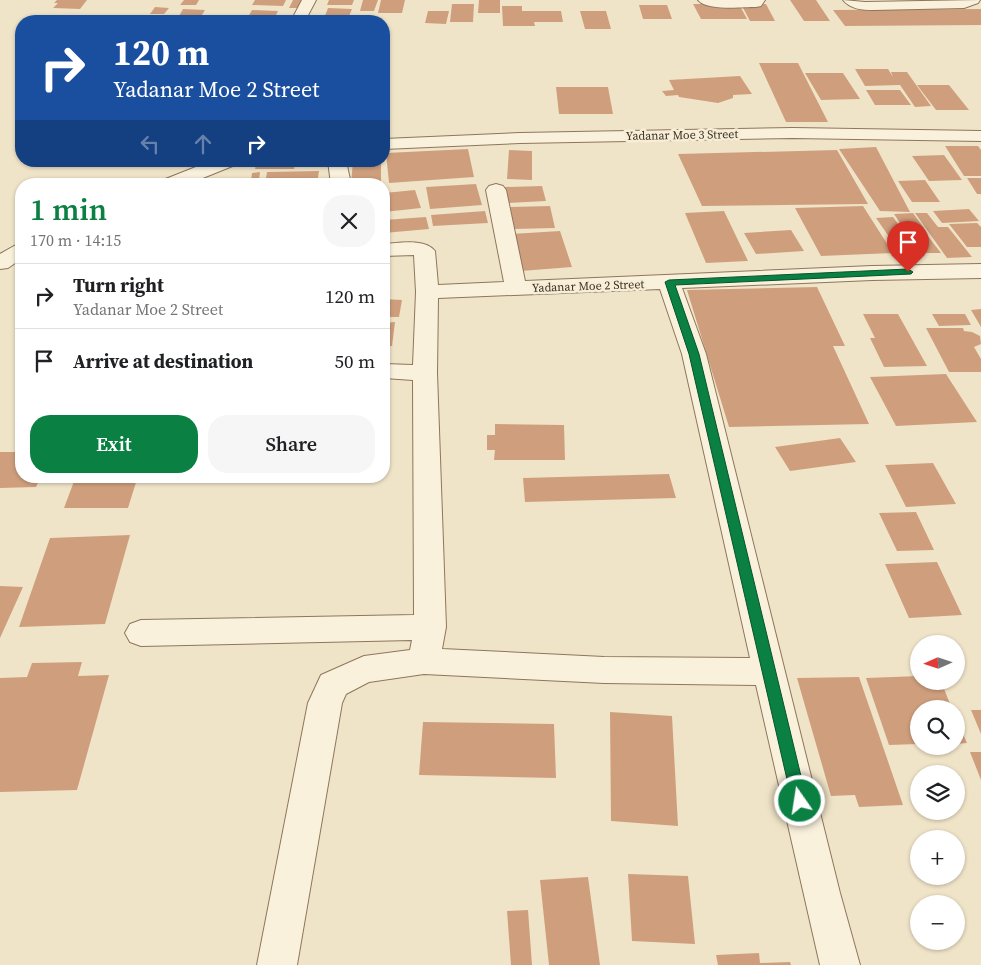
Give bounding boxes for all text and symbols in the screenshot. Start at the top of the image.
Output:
text: 120 m [113,29,209,77]
icon: right [30,35,95,100]
text: Yadanar Moe 2 Street [113,74,319,104]
street label: Yadanar Moe 3 Street [626,126,739,144]
icon: left [136,130,164,158]
icon: ahead [189,130,217,158]
icon: right [242,130,270,158]
text: 1 min [30,189,107,230]
button: close [323,195,375,247]
pin [887,221,929,272]
icon: arrive [894,228,922,256]
text: 170 m · 14:15 [30,229,121,251]
text: Turn right [73,272,164,298]
street label: Yadanar Moe 2 Street [531,276,645,296]
icon: right [30,282,58,310]
text: 120 m [325,283,375,309]
text: Yadanar Moe 2 Street [73,298,223,320]
icon: arrive [30,347,58,375]
text: Arrive at destination [73,348,253,374]
text: 50 m [334,348,375,374]
button: Exit [30,415,198,473]
button: Share [208,415,375,473]
north arrow [910,635,965,690]
map controls [910,635,965,950]
button: search [910,700,965,755]
button: layers [910,765,965,820]
position arrow [773,774,825,826]
button: + [910,830,965,885]
button: − [910,895,965,950]

